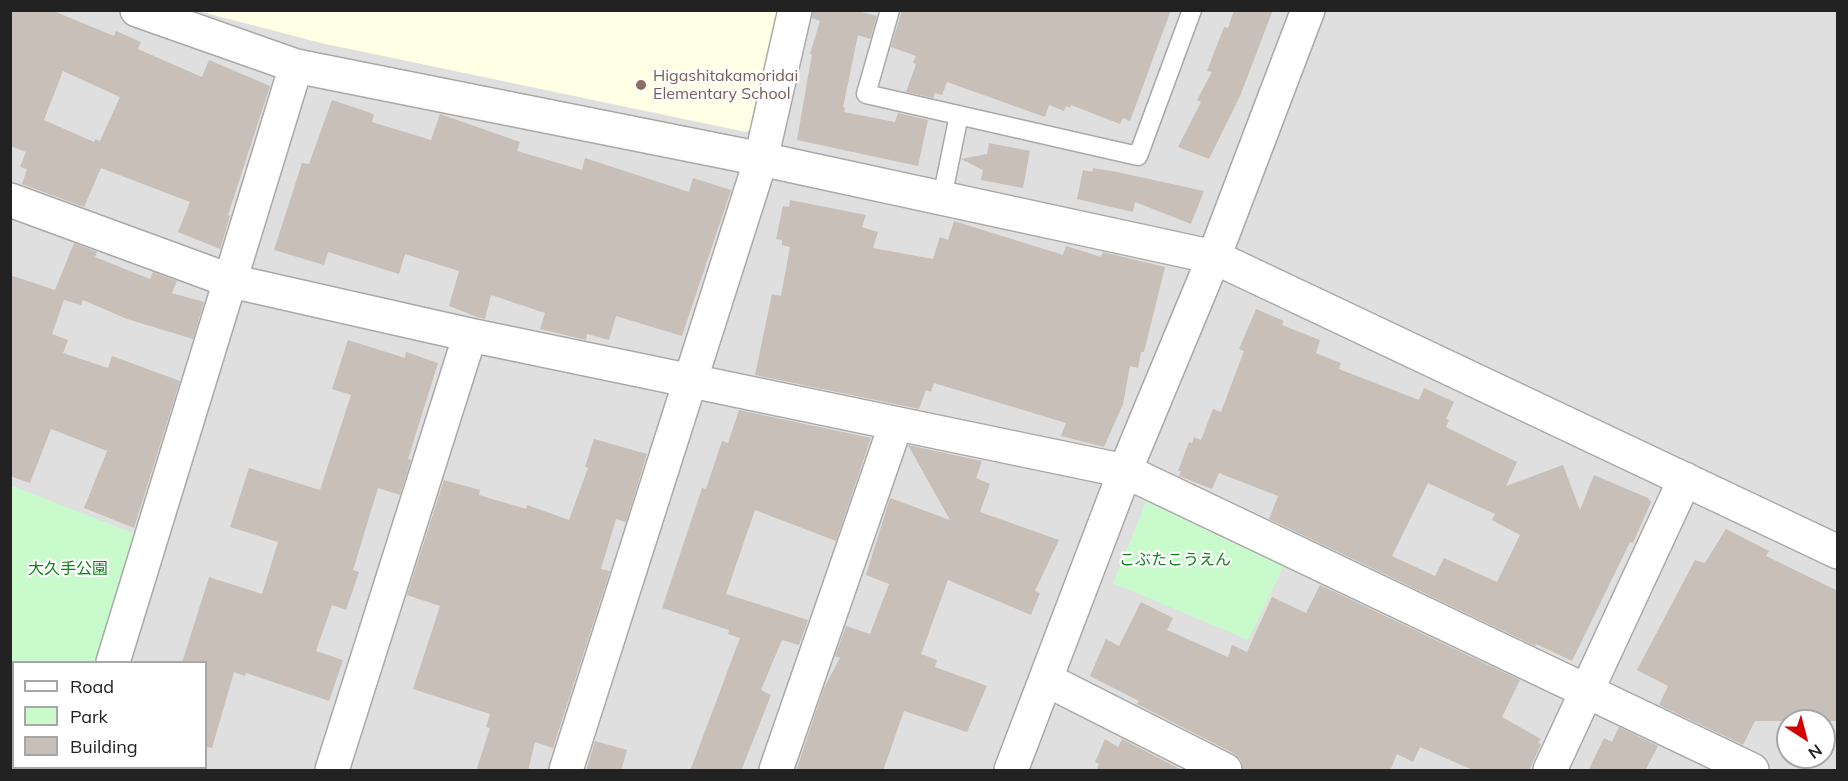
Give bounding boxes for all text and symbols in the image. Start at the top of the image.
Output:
place label: Higashitakamoridai Elementary School [653,66,798,104]
marker: Higashitakamoridai Elementary School [634,78,648,92]
park label: こぶたこうえん [1119,550,1231,570]
park label: 大久手公園 [28,559,108,579]
legend [12,661,207,769]
text: Road [70,675,114,698]
text: Park [70,705,108,728]
north arrow [1776,709,1836,769]
text: Building [70,735,138,758]
text: N [1805,740,1826,764]

